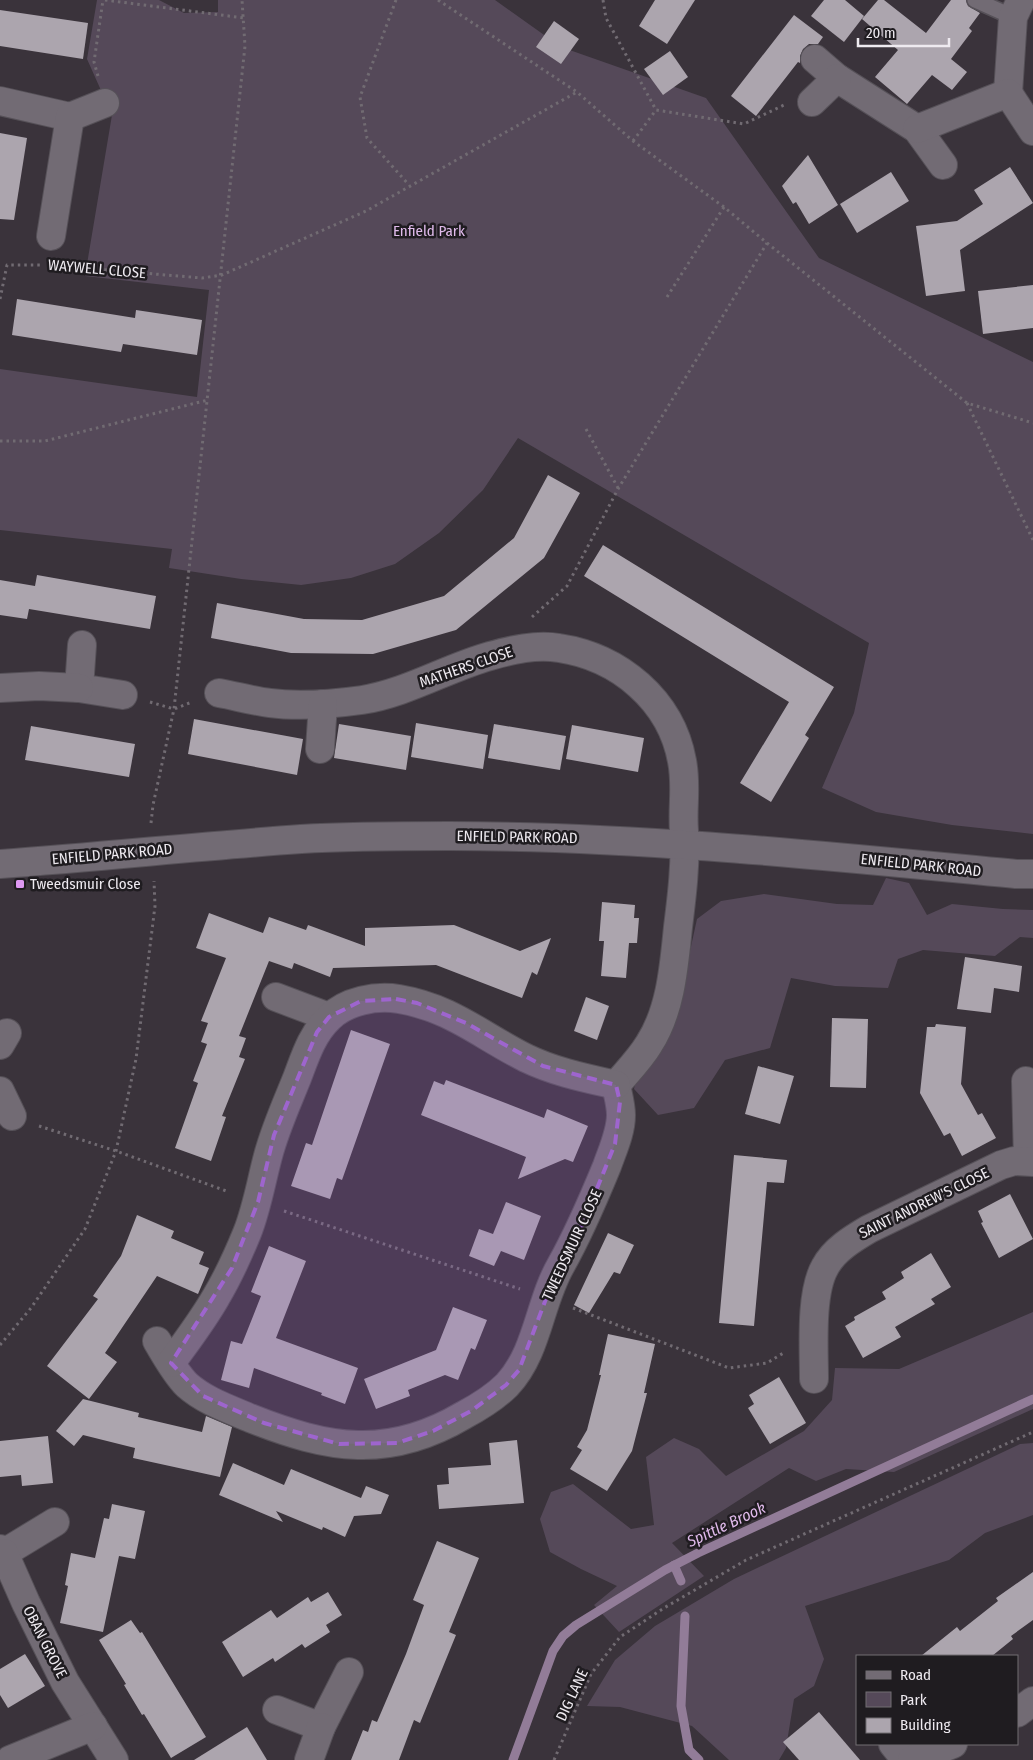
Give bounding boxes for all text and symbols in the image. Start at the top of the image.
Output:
scale bar [858,15,949,47]
text: 20 m [866,24,896,42]
park label: Enfield Park [393,222,465,240]
street label: WAYWELL CLOSE [47,256,147,282]
street label: MATHERS CLOSE [417,643,515,691]
street label: ENFIELD PARK ROAD [456,827,578,847]
street label: ENFIELD PARK ROAD [51,840,173,868]
street label: ENFIELD PARK ROAD [860,850,982,880]
place label: Tweedsmuir Close [30,875,141,893]
marker: Tweedsmuir Close [14,878,26,890]
street label: SAINT ANDREW'S CLOSE [856,1164,992,1242]
street label: TWEEDSMUIR CLOSE [538,1186,606,1304]
water label: Spittle Brook [683,1498,769,1551]
street label: OBAN GROVE [19,1603,71,1681]
legend [856,1655,1018,1745]
street label: DIG LANE [552,1666,592,1724]
text: Road [900,1666,931,1684]
text: Park [900,1691,927,1709]
text: Building [900,1716,951,1734]

